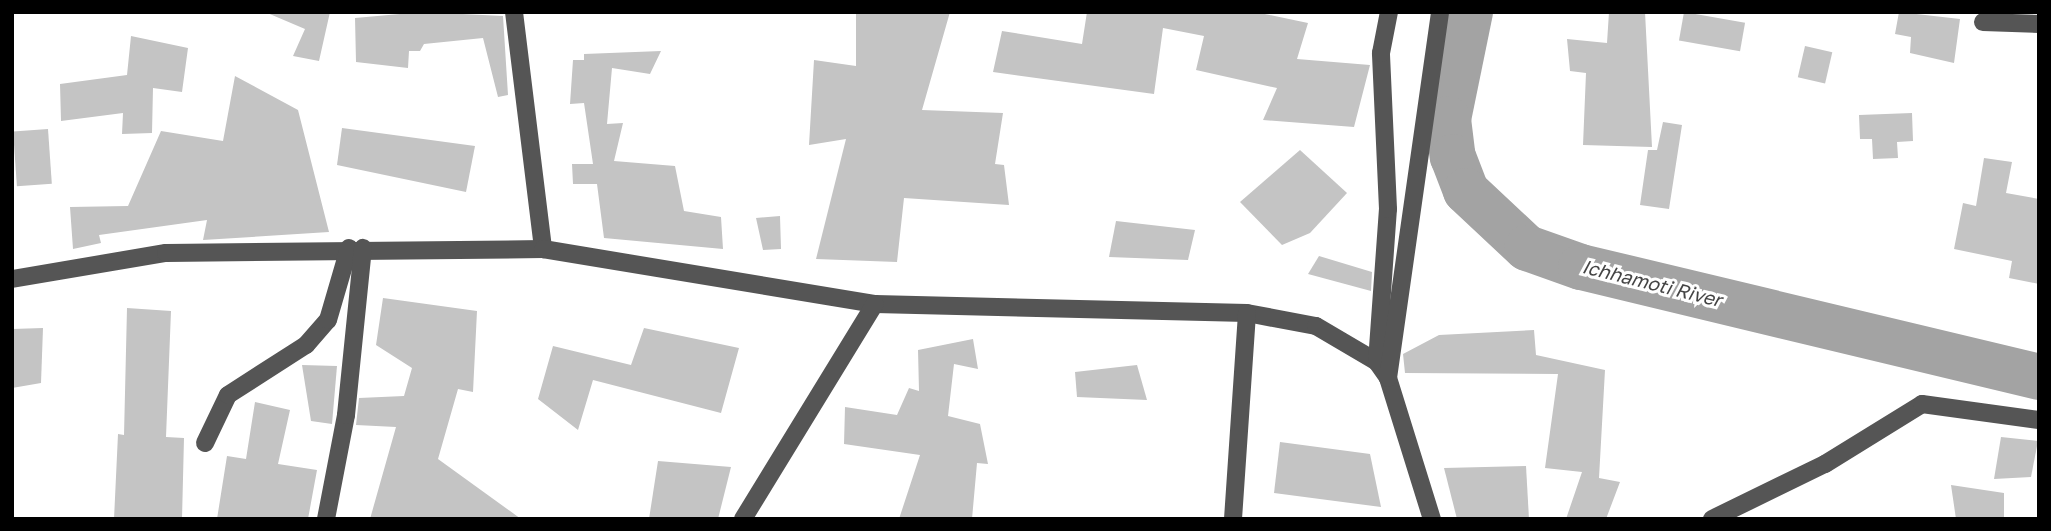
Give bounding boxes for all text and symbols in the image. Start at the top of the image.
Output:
water label: Ichhamoti River [1580,255,1724,311]

